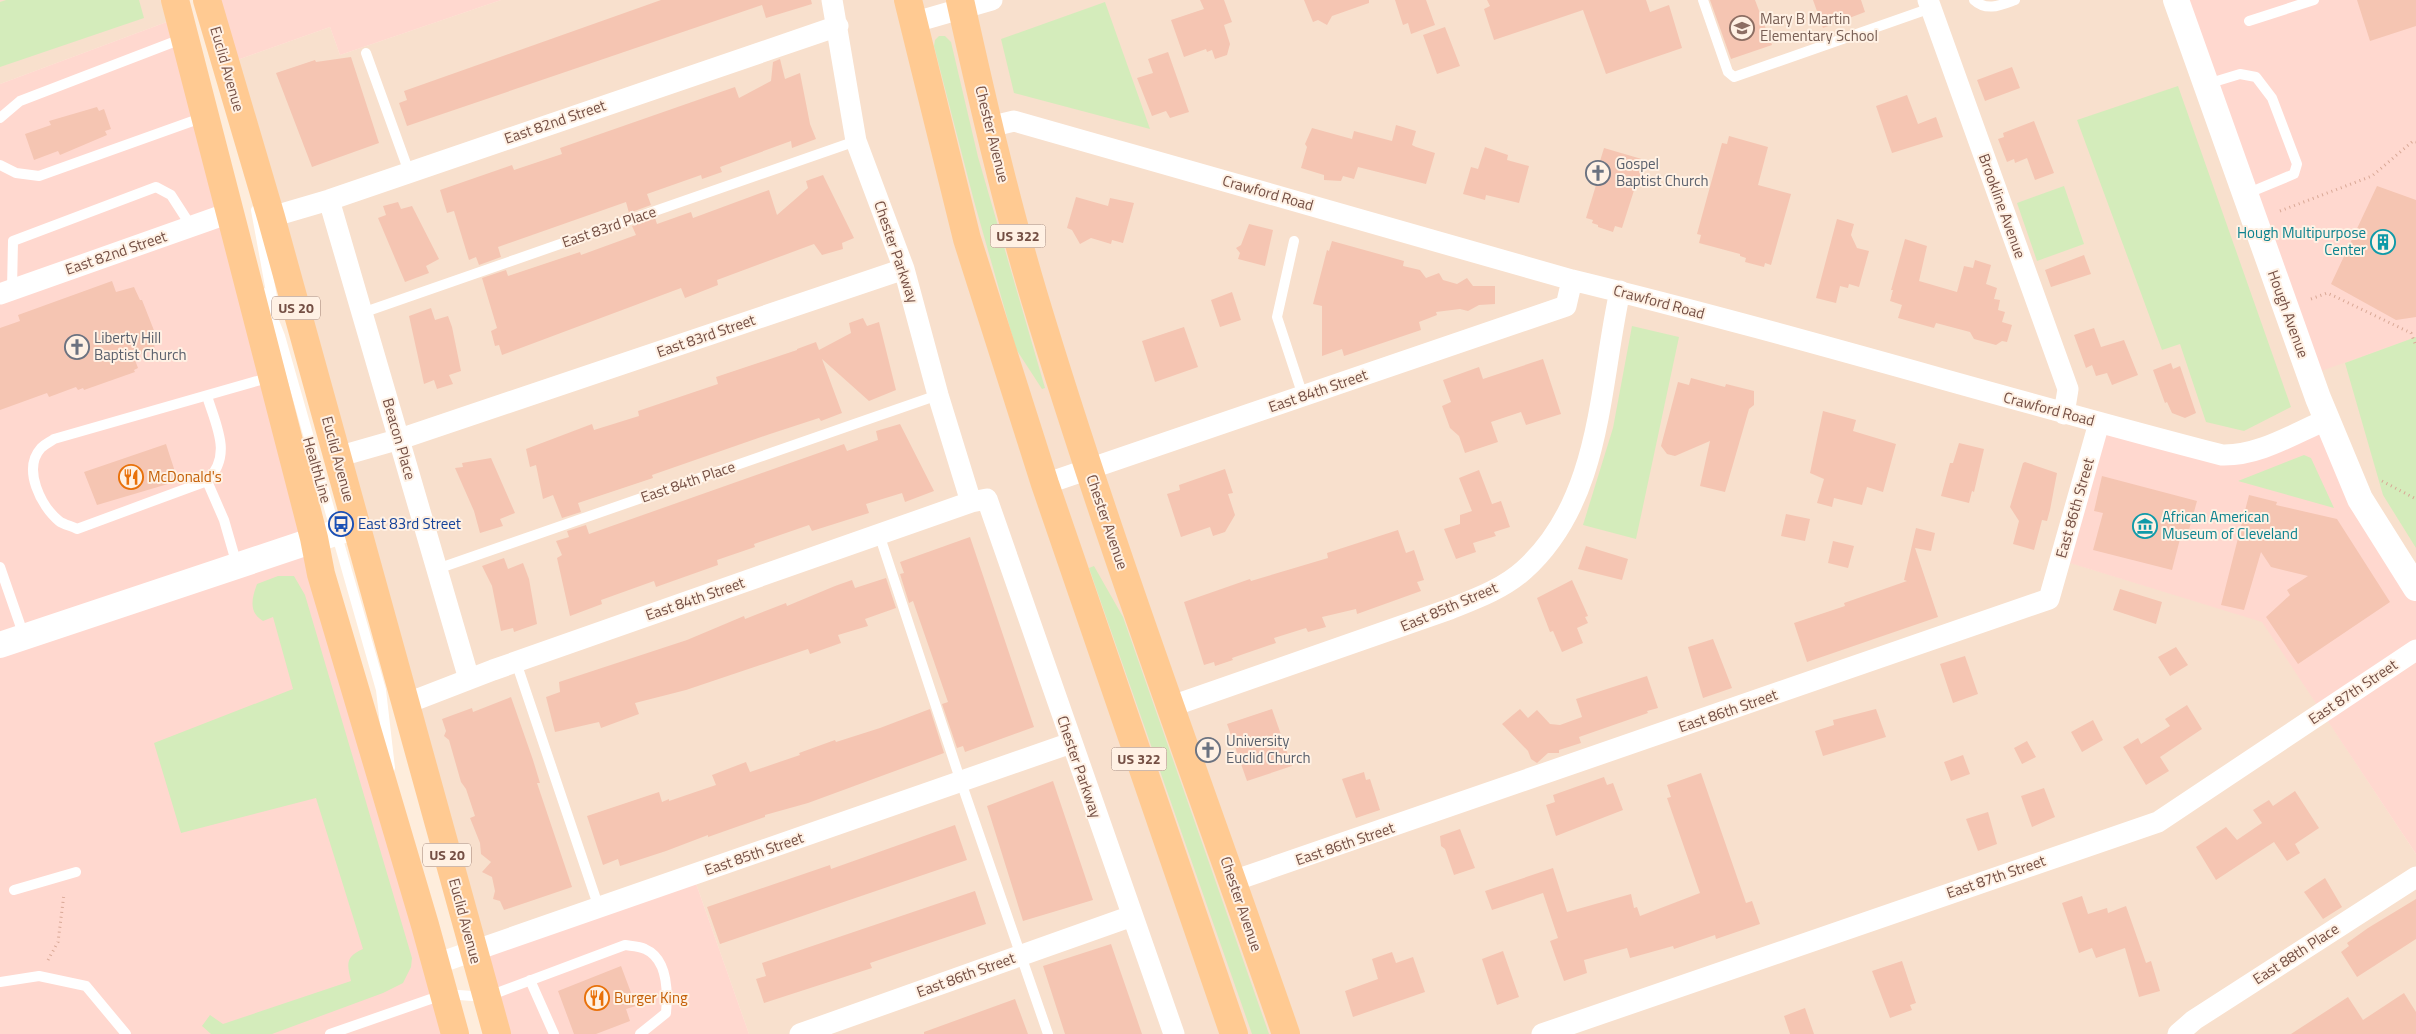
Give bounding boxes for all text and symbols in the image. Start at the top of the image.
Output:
place label: Mary B Martin Elementary School [1760,7,1878,47]
school or university icon: Mary B Martin Elementary School [1729,15,1755,41]
street label: Euclid Avenue [204,24,251,114]
street label: Chester Avenue [969,83,1016,185]
street label: East 82nd Street [501,93,609,150]
street label: Brookline Avenue [1973,150,2032,261]
place label: Gospel Baptist Church [1616,152,1709,192]
church icon: Gospel Baptist Church [1585,160,1611,186]
street label: Crawford Road [1220,169,1316,216]
street label: Chester Parkway [868,198,925,306]
street label: East 83rd Place [559,200,659,253]
place label: Hough Multipurpose Center [2237,221,2366,261]
street label: East 82nd Street [62,224,170,281]
road number: US 322 [990,225,1046,248]
building icon: Hough Multipurpose Center [2370,229,2396,255]
street label: Hough Avenue [2262,267,2315,361]
street label: Crawford Road [1611,278,1707,325]
road number: US 20 [272,296,320,320]
street label: East 83rd Street [653,308,759,363]
place label: Liberty Hill Baptist Church [94,326,187,366]
church icon: Liberty Hill Baptist Church [64,334,90,360]
street label: East 84th Street [1265,363,1371,418]
street label: Crawford Road [2001,385,2097,432]
street label: Beacon Place [377,395,422,482]
street label: Euclid Avenue [316,414,361,504]
street label: HealthLine [297,434,338,506]
street label: East 86th Street [2049,454,2100,561]
street label: East 84th Place [637,455,738,508]
restaurant icon: McDonald's [118,464,144,490]
place label: McDonald's [148,465,222,488]
street label: Chester Avenue [1080,471,1134,572]
place label: African American Museum of Cleveland [2162,505,2298,545]
bus stop icon: East 83rd Street [328,511,354,537]
place label: East 83rd Street [358,512,462,535]
museum icon: African American Museum of Cleveland [2132,513,2158,539]
street label: East 84th Street [642,571,748,626]
street label: East 85th Street [1397,575,1502,637]
street label: East 87th Street [2303,653,2403,730]
street label: East 86th Street [1675,683,1781,738]
street label: Chester Parkway [1051,713,1108,821]
place label: University Euclid Church [1226,729,1310,769]
church icon: University Euclid Church [1195,737,1221,763]
road number: US 322 [1112,748,1166,771]
street label: East 86th Street [1292,816,1398,871]
street label: East 85th Street [701,826,807,881]
road number: US 20 [423,844,471,866]
street label: East 87th Street [1943,849,2049,904]
street label: Chester Avenue [1214,853,1268,954]
street label: Euclid Avenue [443,876,488,966]
street label: East 88th Place [2248,917,2343,990]
street label: East 86th Street [913,946,1019,1003]
restaurant icon: Burger King [584,985,610,1011]
place label: Burger King [614,986,688,1009]

